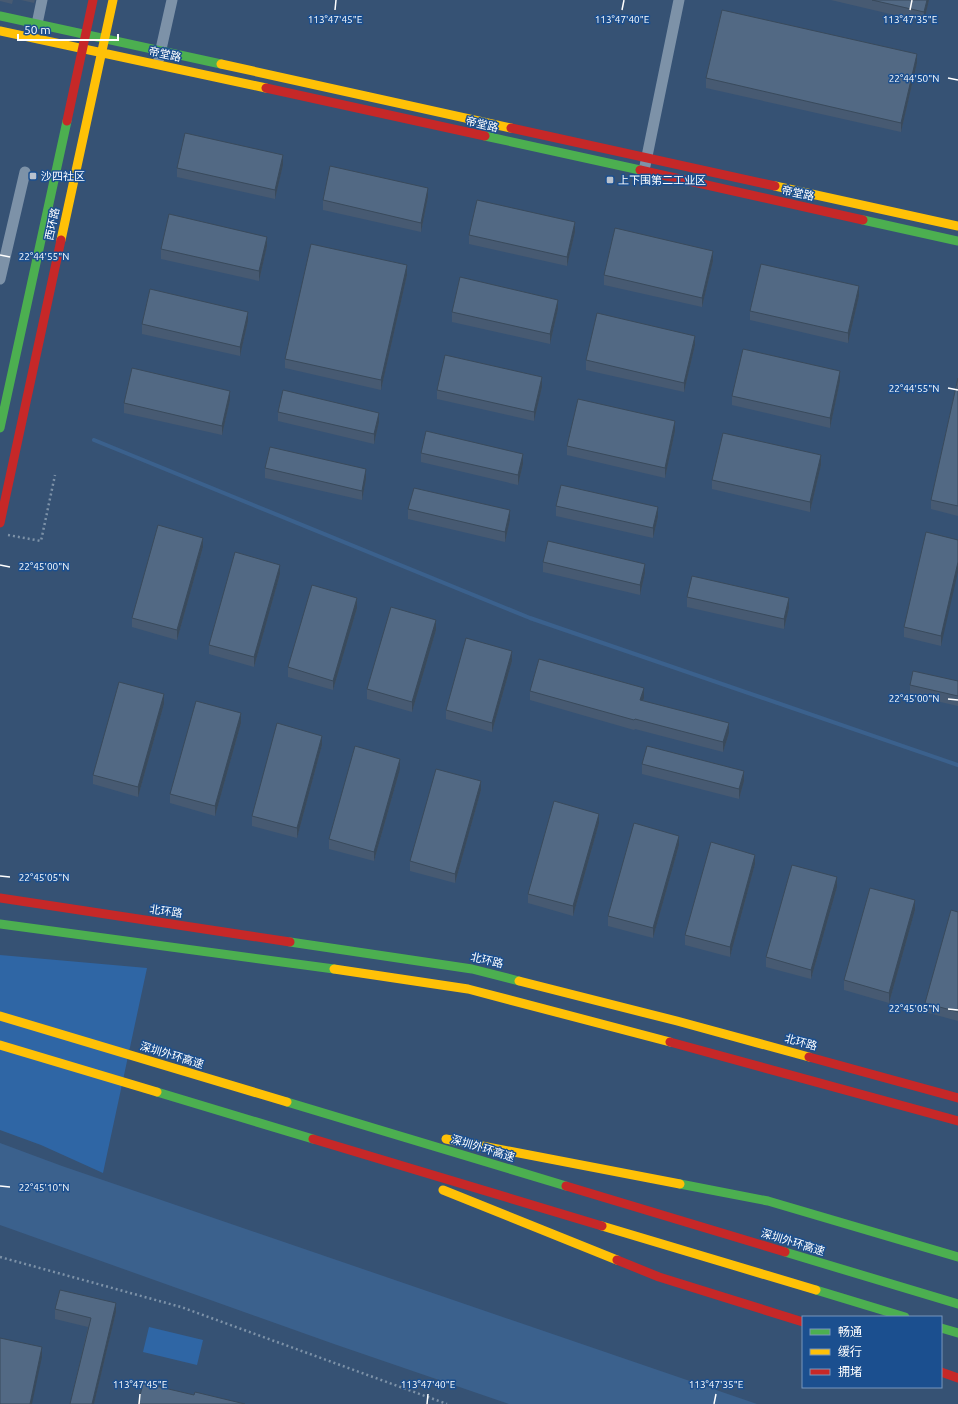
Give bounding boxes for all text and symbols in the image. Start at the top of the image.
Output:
text: 113°47'45"E [308,14,363,25]
text: 113°47'40"E [595,14,650,25]
text: 113°47'35"E [883,14,938,25]
scale bar [18,16,118,42]
text: 50 m [24,23,51,36]
street label: 帝堂路 [148,45,182,63]
text: 22°44'50"N [889,73,939,84]
street label: 帝堂路 [465,114,499,134]
place label: 沙四社区 [41,170,85,182]
marker: 沙四社区 [28,171,38,181]
place label: 上下围第二工业区 [618,174,706,186]
marker: 上下围第二工业区 [605,175,615,185]
street label: 帝堂路 [781,184,815,202]
street label: 西环路 [43,207,61,241]
text: 22°44'55"N [19,251,69,262]
text: 22°44'55"N [889,383,939,394]
text: 22°45'00"N [19,561,69,572]
text: 22°45'00"N [889,693,939,704]
text: 22°45'05"N [19,872,69,883]
street label: 北环路 [149,903,183,919]
street label: 北环路 [470,950,504,970]
text: 22°45'05"N [889,1003,939,1014]
street label: 北环路 [784,1032,818,1052]
street label: 深圳外环高速 [139,1040,205,1070]
street label: 深圳外环高速 [450,1133,516,1163]
text: 22°45'10"N [19,1182,69,1193]
street label: 深圳外环高速 [760,1227,826,1257]
legend [802,1316,942,1388]
text: 畅通 [838,1325,862,1338]
text: 缓行 [838,1345,862,1358]
text: 拥堵 [838,1365,862,1378]
text: 113°47'45"E [113,1379,168,1390]
text: 113°47'40"E [401,1379,456,1390]
text: 113°47'35"E [689,1379,744,1390]

